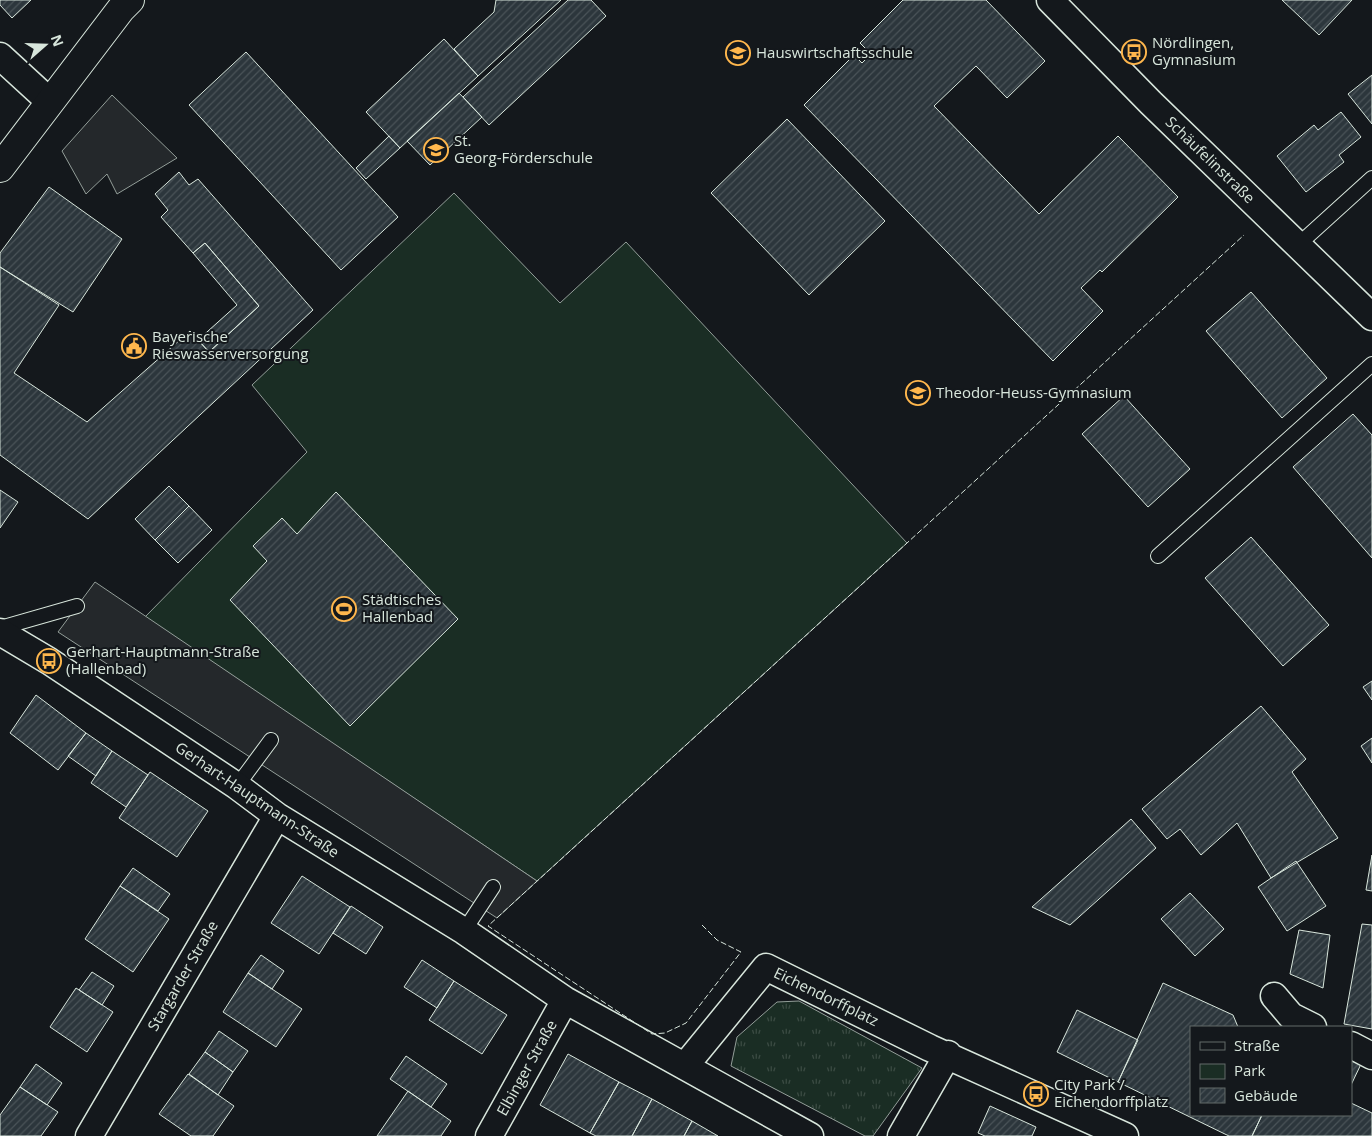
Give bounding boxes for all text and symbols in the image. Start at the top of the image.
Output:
north arrow [20,20,70,70]
text: N [47,32,69,49]
place label: Nördlingen, Gymnasium [1152,32,1236,69]
bus stop icon: Nördlingen, Gymnasium [1121,39,1147,65]
school or university icon: Hauswirtschaftsschule [725,40,751,66]
place label: Hauswirtschaftsschule [756,42,913,62]
street label: Schäufelinstraße [1162,111,1260,207]
place label: St. Georg-Förderschule [454,130,593,167]
school or university icon: St. Georg-Förderschule [423,137,449,163]
place label: Bayerische Rieswasserversorgung [152,326,308,363]
public building icon: Bayerische Rieswasserversorgung [121,333,147,359]
school or university icon: Theodor-Heuss-Gymnasium [905,380,931,406]
place label: Theodor-Heuss-Gymnasium [936,382,1132,402]
place label: Städtisches Hallenbad [362,589,441,626]
sports icon: Städtisches Hallenbad [331,596,357,622]
place label: Gerhart-Hauptmann-Straße (Hallenbad) [66,641,260,678]
bus stop icon: Gerhart-Hauptmann-Straße (Hallenbad) [36,648,62,674]
street label: Gerhart-Hauptmann-Straße [172,737,343,862]
street label: Stargarder Straße [142,917,222,1034]
street label: Eichendorffplatz [771,962,882,1030]
street label: Elbinger Straße [492,1016,561,1119]
legend [1190,1026,1352,1116]
text: Straße [1234,1035,1280,1055]
text: Park [1234,1060,1265,1080]
place label: City Park / Eichendorffplatz [1054,1074,1168,1111]
bus stop icon: City Park / Eichendorffplatz [1023,1081,1049,1107]
text: Gebäude [1234,1085,1298,1105]

